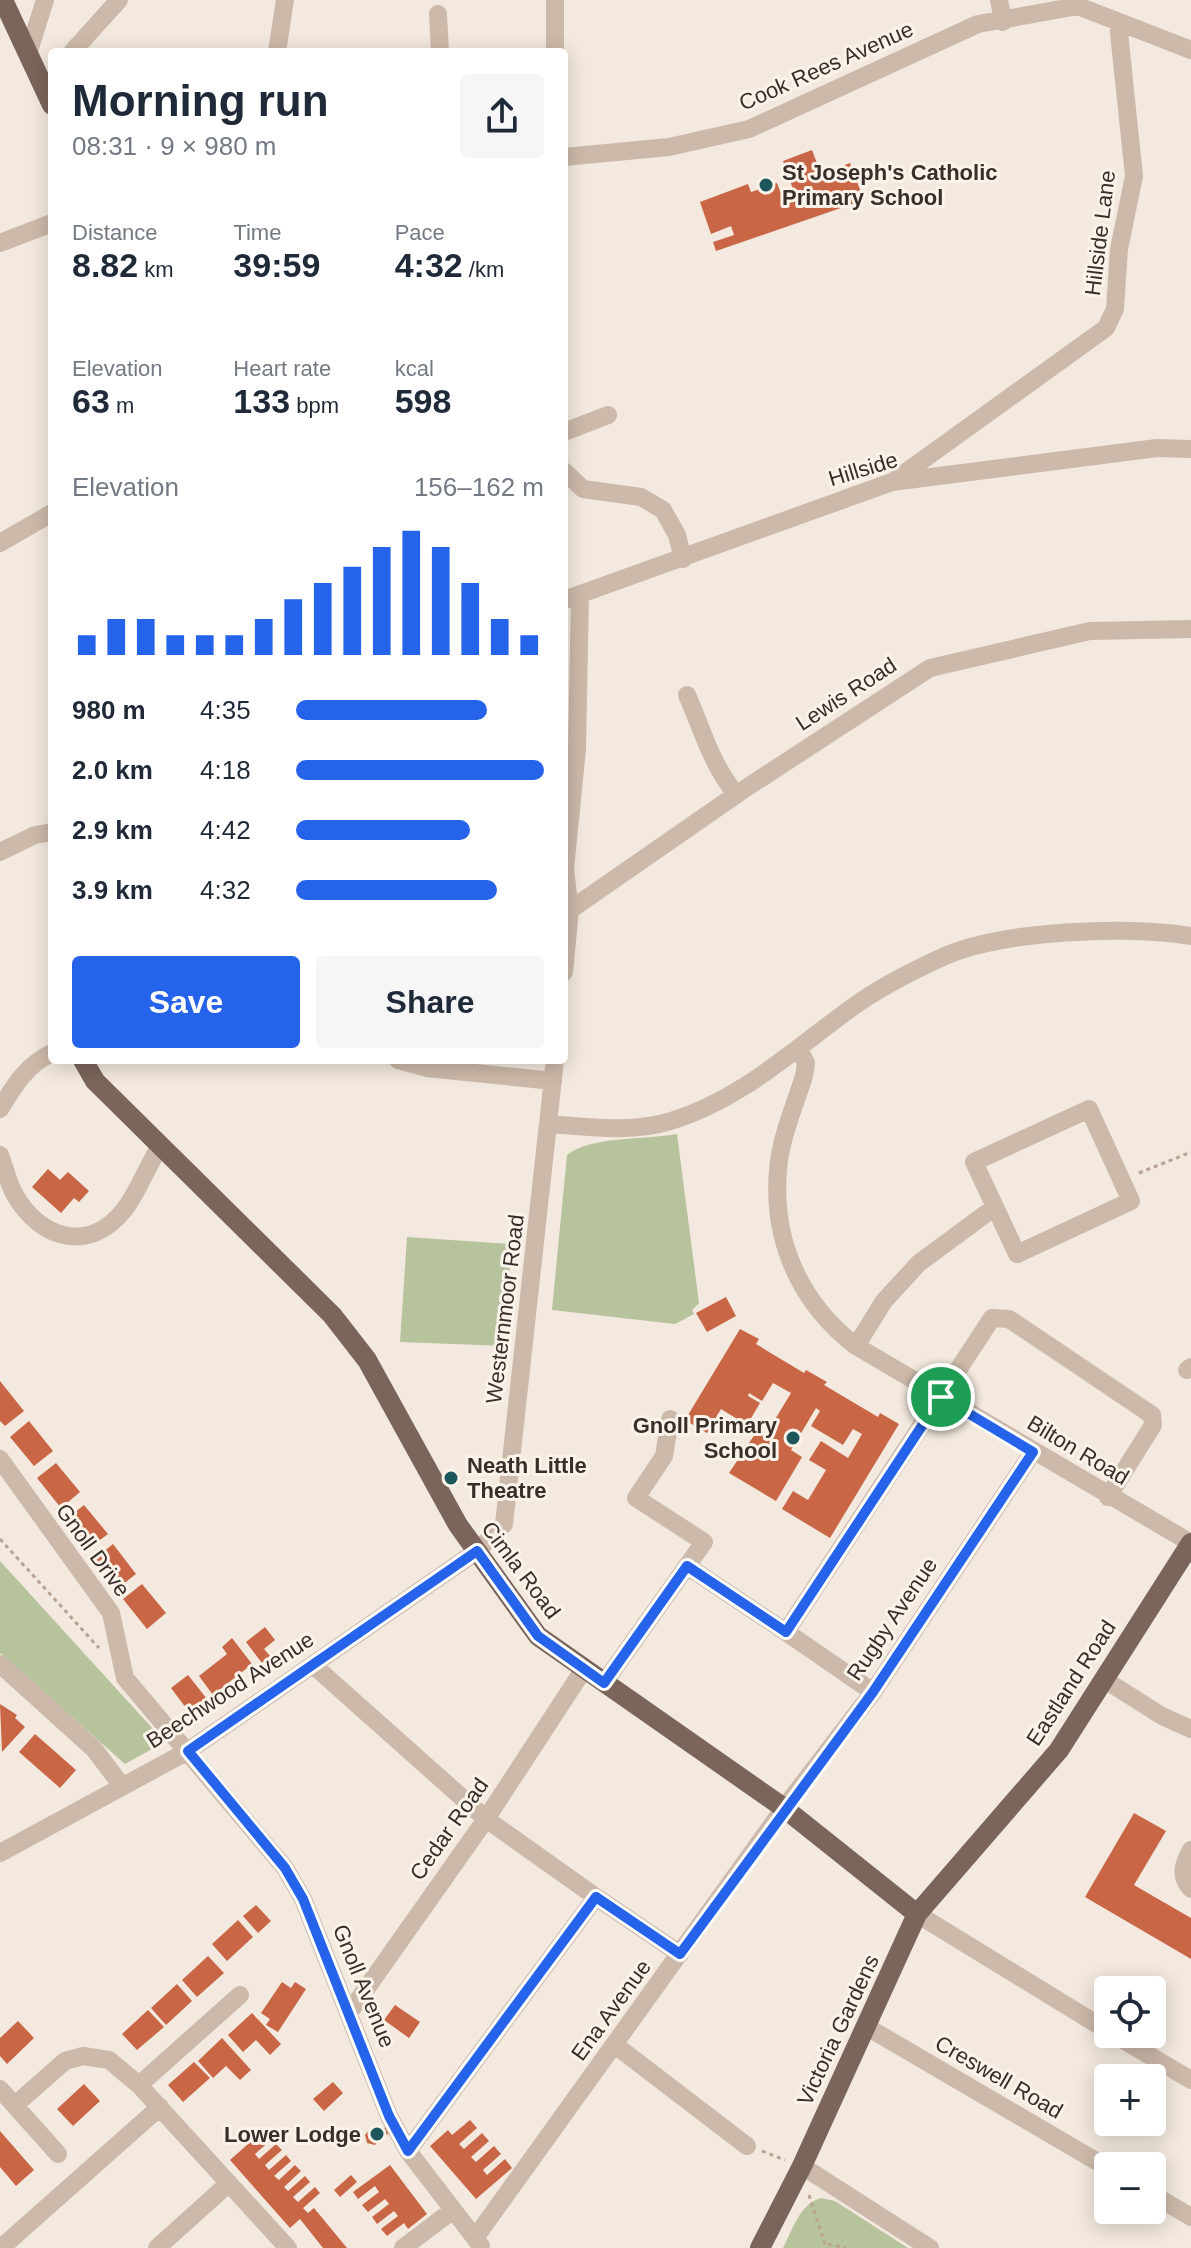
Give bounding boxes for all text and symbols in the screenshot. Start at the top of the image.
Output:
street label: Cook Rees Avenue [735,16,917,116]
button: share [460,74,544,158]
text: Morning run [72,76,329,125]
text: 08:31 · 9 × 980 m [72,131,277,161]
place label: St Joseph's Catholic Primary School [782,160,998,210]
street label: Hillside Lane [1080,169,1120,297]
marker: St Joseph's Catholic Primary School [757,176,775,194]
text: Distance [72,220,158,245]
text: Time [233,220,281,245]
text: Pace [395,220,445,245]
text: 8.82 [72,246,138,284]
text: 39:59 [233,246,320,284]
text: 4:32 [395,246,463,284]
text: km [138,257,174,282]
text: /km [463,257,504,282]
text: Elevation [72,356,163,381]
text: Heart rate [233,356,331,381]
text: kcal [395,356,434,381]
text: 63 [72,382,110,420]
text: 133 [233,382,290,420]
text: 598 [395,382,451,420]
text: m [110,393,134,418]
text: bpm [290,393,339,418]
street label: Hillside [825,447,901,491]
text: Elevation [72,472,179,502]
text: 156–162 m [414,472,544,502]
street label: Lewis Road [791,652,901,736]
text: 980 m [72,695,146,725]
text: 4:35 [200,695,251,725]
text: 2.0 km [72,755,153,785]
text: 4:18 [200,755,251,785]
text: 2.9 km [72,815,153,845]
text: 4:42 [200,815,251,845]
text: 3.9 km [72,875,153,905]
text: 4:32 [200,875,251,905]
button: Save [72,956,300,1048]
button: Share [316,956,544,1048]
street label: Westernmoor Road [481,1213,529,1405]
pin [907,1363,975,1431]
icon: arrive [919,1375,963,1419]
street label: Bilton Road [1023,1410,1133,1490]
place label: Gnoll Primary School [633,1413,778,1463]
marker: Gnoll Primary School [784,1429,802,1447]
place label: Neath Little Theatre [467,1453,587,1503]
marker: Neath Little Theatre [442,1469,460,1487]
street label: Gnoll Drive [51,1499,135,1601]
street label: Cimla Road [476,1517,566,1623]
street label: Rugby Avenue [842,1553,942,1685]
street label: Eastland Road [1021,1616,1121,1750]
street label: Beechwood Avenue [142,1627,318,1753]
street label: Cedar Road [405,1773,493,1885]
street label: Gnoll Avenue [328,1921,400,2051]
street label: Victoria Gardens [792,1951,884,2109]
street label: Ena Avenue [566,1955,656,2065]
map controls [1094,1976,1166,2224]
button: locate [1094,1976,1166,2048]
street label: Creswell Road [931,2030,1067,2124]
button: + [1094,2064,1166,2136]
place label: Lower Lodge [224,2122,361,2147]
marker: Lower Lodge [368,2125,386,2143]
button: − [1094,2152,1166,2224]

